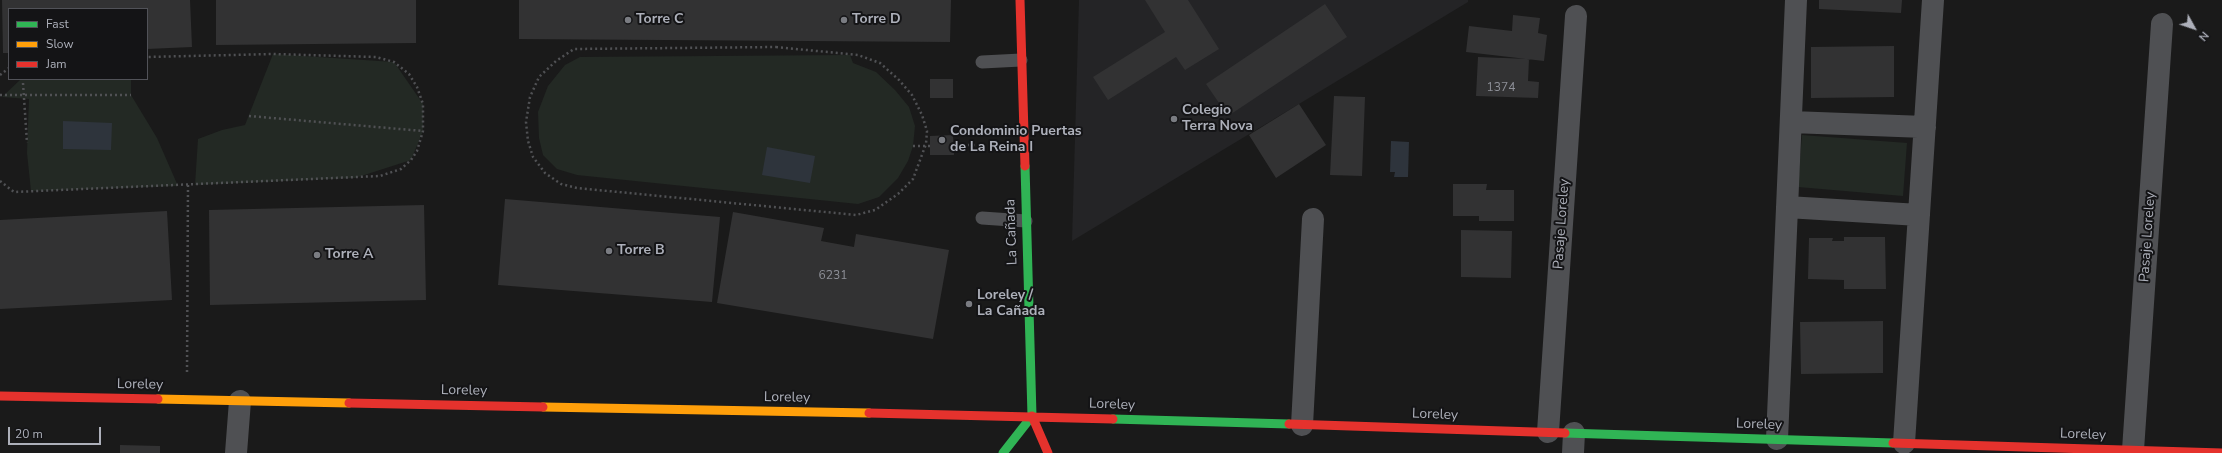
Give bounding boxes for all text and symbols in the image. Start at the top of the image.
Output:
legend [8,8,148,80]
north arrow [2174,8,2214,48]
place label: Torre C [636,12,683,28]
place label: Torre D [852,12,901,28]
marker: Torre C [623,15,633,25]
marker: Torre D [839,15,849,25]
text: Fast [46,16,69,32]
text: N [2195,28,2212,44]
text: Slow [46,36,74,52]
text: Jam [46,56,67,72]
house number: 1374 [1487,81,1515,95]
place label: Colegio Terra Nova [1182,103,1253,136]
marker: Colegio Terra Nova [1169,114,1179,124]
place label: Condominio Puertas de La Reina I [950,124,1082,156]
marker: Condominio Puertas de La Reina I [937,135,947,145]
street label: Pasaje Loreley [1550,178,1574,270]
street label: Pasaje Loreley [2136,191,2160,283]
street label: La Cañada [1002,199,1022,265]
place label: Torre B [617,243,665,259]
marker: Torre B [604,246,614,256]
place label: Torre A [325,247,373,263]
marker: Torre A [312,250,322,260]
house number: 6231 [819,269,847,283]
place label: Loreley / La Cañada [977,288,1045,320]
marker: Loreley / La Cañada [964,299,974,309]
street label: Loreley [117,376,163,394]
street label: Loreley [441,382,487,400]
street label: Loreley [764,389,810,407]
street label: Loreley [1089,396,1135,414]
street label: Loreley [1412,406,1458,424]
street label: Loreley [1736,416,1782,434]
scale bar [10,419,103,445]
text: 20 m [15,426,43,442]
street label: Loreley [2060,426,2106,444]

